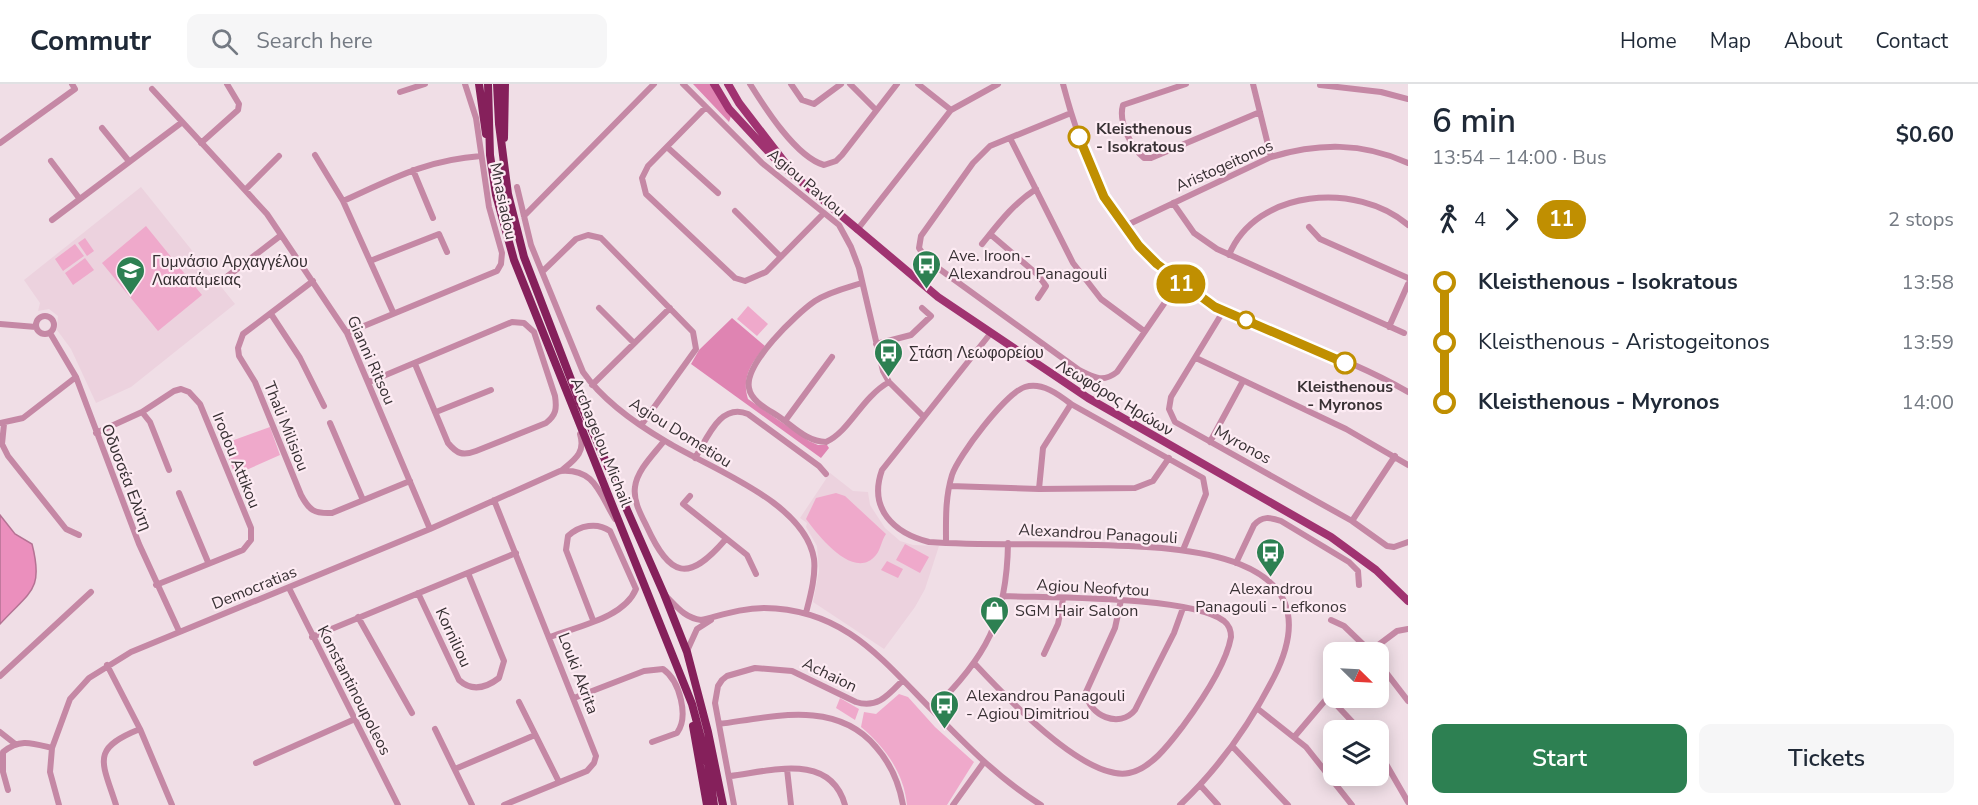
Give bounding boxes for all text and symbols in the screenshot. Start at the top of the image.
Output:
search box [187,14,607,68]
text: Commutr [30,22,151,60]
icon: search [208,25,241,58]
text: Search here [256,26,373,56]
text: Home [1620,27,1677,55]
text: Map [1710,27,1751,55]
text: About [1784,27,1842,55]
text: Contact [1875,27,1948,55]
text: 6 min [1432,99,1516,144]
place label: Kleisthenous - Isokratous [1096,118,1192,158]
text: $0.60 [1896,120,1954,150]
marker: Kleisthenous - Isokratous [1068,126,1090,148]
street label: Aristogeitonos [1172,135,1277,197]
street label: Agiou Pavlou [763,144,850,222]
text: 13:54 – 14:00 · Bus [1432,144,1607,171]
street label: Mnasiadou [484,161,522,242]
icon: walk [1432,203,1465,236]
icon: forward [1495,203,1528,236]
text: 11 [1549,205,1574,233]
text: 4 [1474,206,1486,233]
text: 2 stops [1888,206,1954,233]
place label: Ave. Iroon - Alexandrou Panagouli [948,245,1107,285]
bus stop icon: Ave. Iroon - Alexandrou Panagouli [911,248,943,290]
place label: Γυμνάσιο Αρχαγγέλου Λακατάμειας [152,251,308,291]
school or university icon: Γυμνάσιο Αρχαγγέλου Λακατάμειας [115,254,147,296]
line badge: 11 [1154,264,1208,304]
text: Kleisthenous - Isokratous [1478,267,1738,297]
text: 13:58 [1901,269,1954,296]
text: 11 [1168,270,1194,298]
unlabelled marker [1237,311,1255,329]
street label: Gianni Ritsou [342,312,401,408]
text: Kleisthenous - Aristogeitonos [1478,327,1770,357]
text: 13:59 [1901,329,1954,356]
bus stop icon: Στάση Λεωφορείου [872,336,904,378]
place label: Στάση Λεωφορείου [909,342,1044,364]
marker: Kleisthenous - Myronos [1334,352,1356,374]
street label: Λεωφόρος Ηρώων [1052,354,1177,442]
street label: Archagelou Michail [565,374,637,511]
place label: Kleisthenous - Myronos [1297,376,1393,416]
street label: Thali Milisiou [258,378,314,474]
text: Kleisthenous - Myronos [1478,387,1719,417]
text: 14:00 [1901,389,1954,416]
street label: Agiou Dometiou [625,393,736,473]
street label: Irodou Attikou [207,409,265,512]
street label: Myronos [1210,420,1275,470]
street label: Οδυσσέα Ελύτη [96,421,157,534]
street label: Alexandrou Panagouli [1018,519,1178,549]
bus stop icon: Alexandrou Panagouli - Lefkonos [1255,536,1287,578]
street label: Democratias [209,561,300,615]
street label: Agiou Neofytou [1036,574,1150,602]
place label: Alexandrou Panagouli - Lefkonos [1195,578,1347,618]
shop icon: SGM Hair Saloon [978,594,1010,636]
place label: SGM Hair Saloon [1015,600,1138,622]
street label: Korniliou [430,604,476,671]
street label: Konstantinoupoleos [312,622,396,759]
street label: Louki Akrita [552,630,604,717]
north arrow [1323,642,1389,708]
map controls [1323,642,1389,786]
street label: Achaion [799,652,861,698]
place label: Alexandrou Panagouli - Agiou Dimitriou [966,685,1125,725]
bus stop icon: Alexandrou Panagouli - Agiou Dimitriou [929,688,961,730]
button: layers [1323,720,1389,786]
button: Start [1432,724,1687,793]
button: Tickets [1699,724,1954,793]

